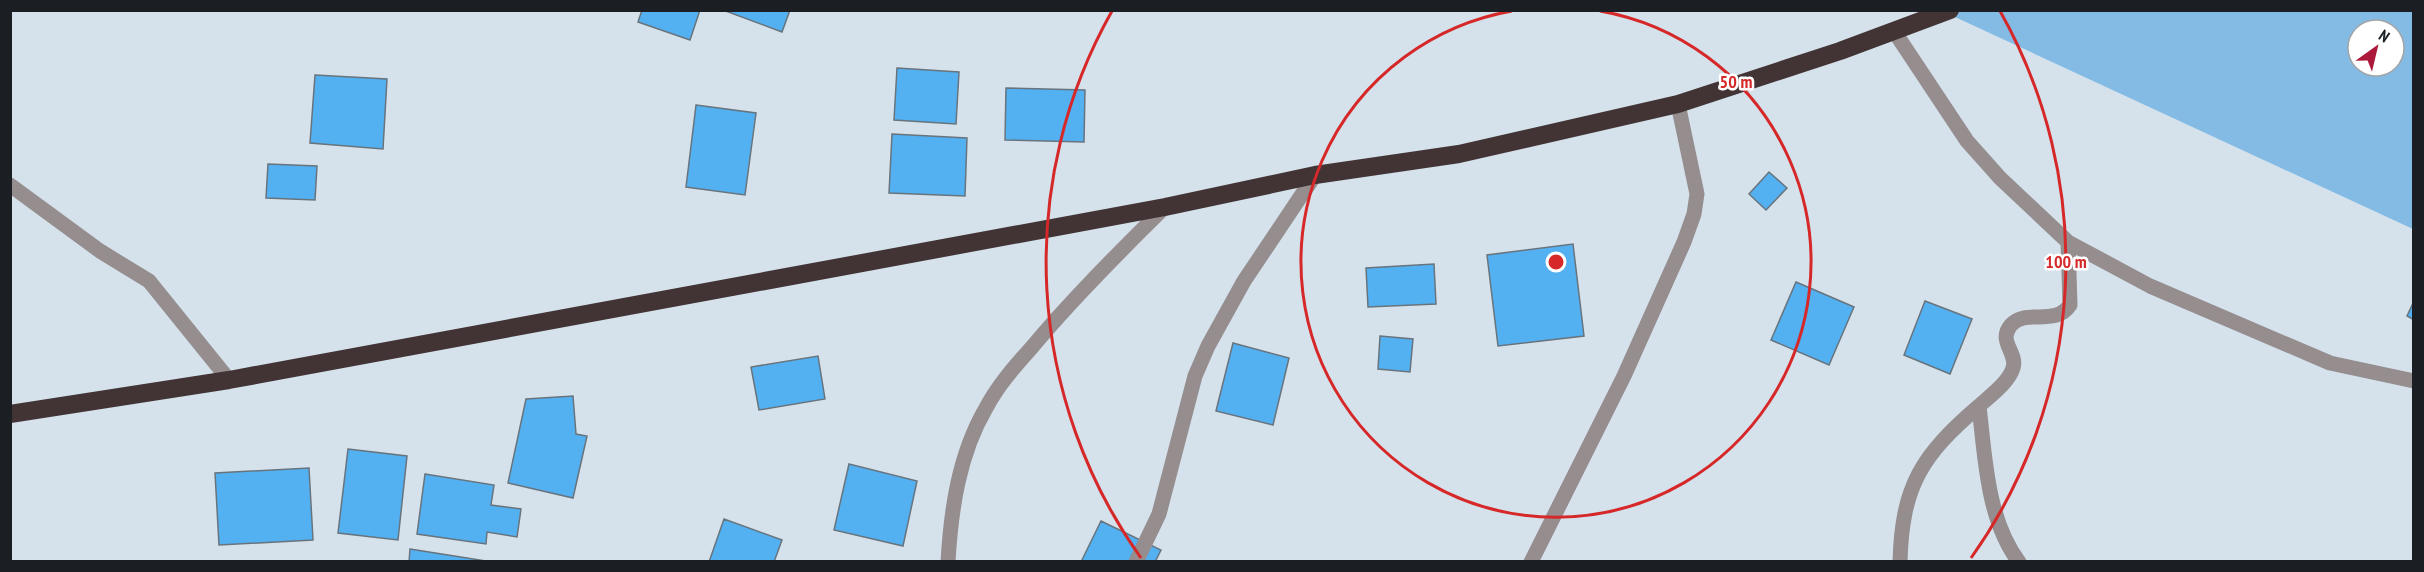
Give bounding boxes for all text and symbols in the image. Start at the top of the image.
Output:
north arrow [2346,18,2406,78]
text: N [2375,25,2394,46]
text: 50 m [1720,70,1752,93]
text: 100 m [2045,250,2087,273]
centre of rings [1546,252,1566,272]

